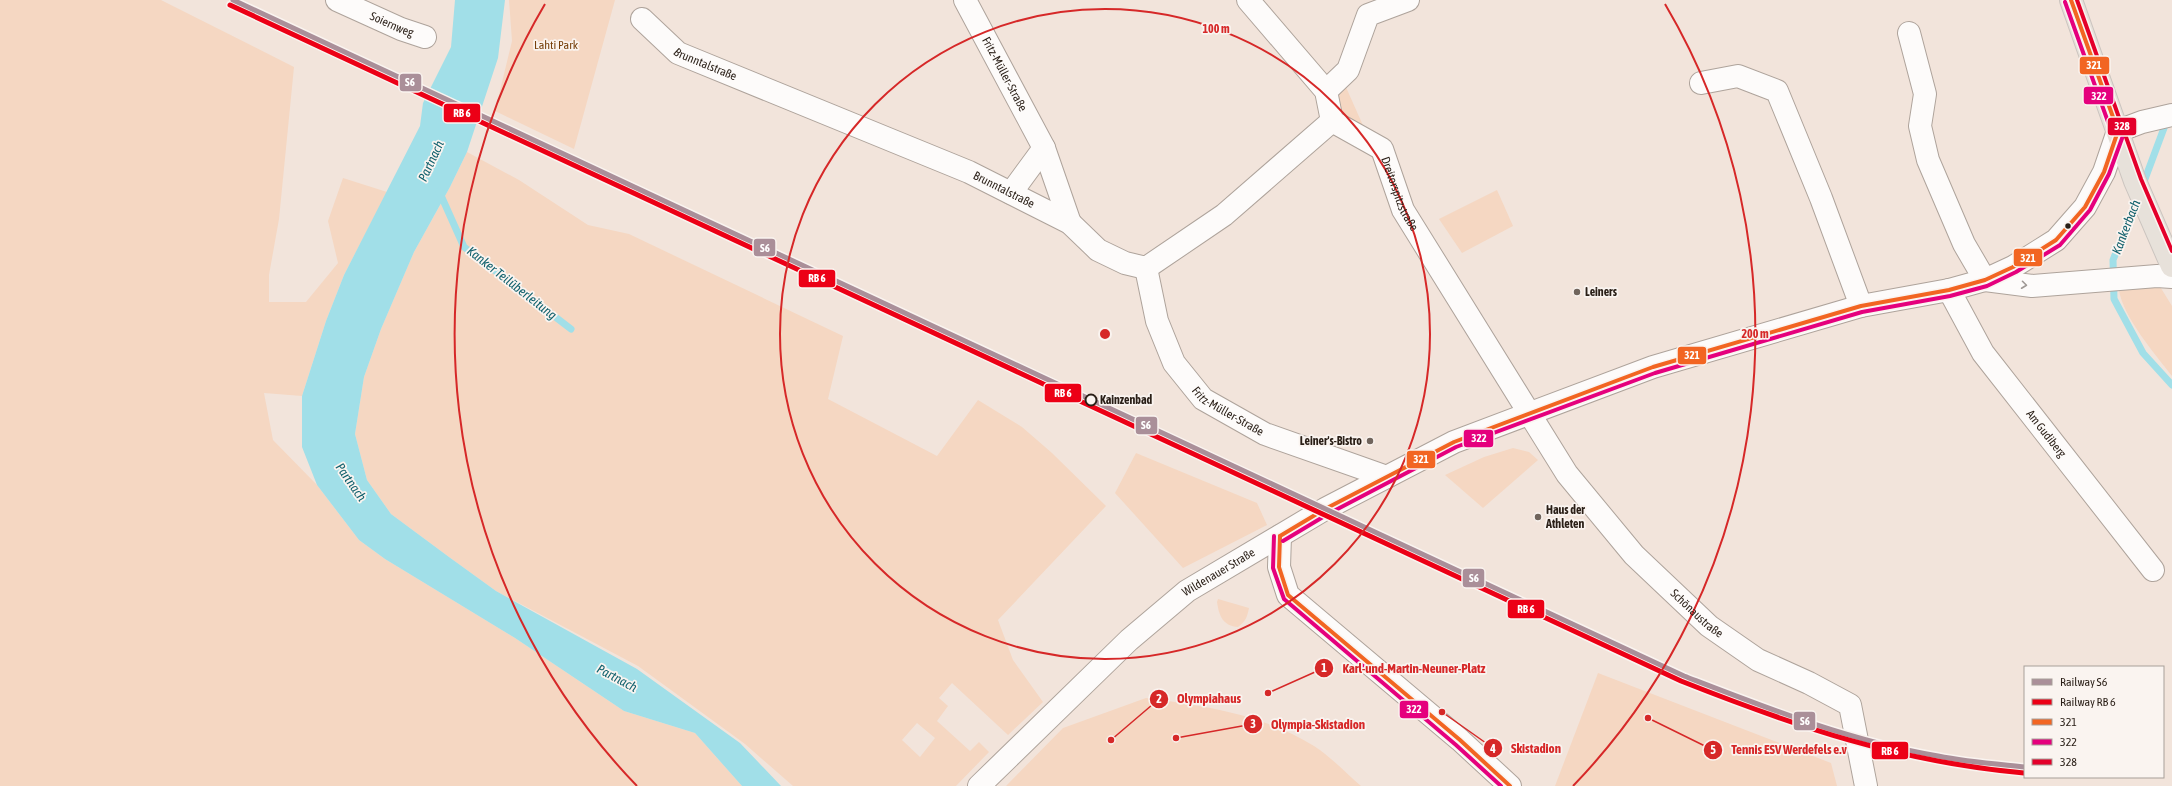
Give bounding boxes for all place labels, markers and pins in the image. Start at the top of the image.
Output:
unlabelled marker [2063,221,2073,231]
place label: Leiners [1585,285,1618,299]
marker: Leiners [1572,287,1582,297]
centre of rings [1098,327,1112,341]
marker: Kainzenbad [1084,393,1098,407]
place label: Kainzenbad [1100,393,1153,407]
place label: Leiner's-Bistro [1300,434,1362,448]
marker: Leiner's-Bistro [1365,436,1375,446]
place label: Haus der Athleten [1545,503,1585,531]
marker: Haus der Athleten [1533,512,1543,522]
callout: Karl-und-Martin-Neuner-Platz [1314,656,1493,681]
callout: Olympiahaus [1149,686,1249,711]
callout: Olympia-Skistadion [1243,711,1373,736]
callout: Skistadion [1483,736,1569,761]
callout: Tennis ESV Werdefels e.v [1703,737,1855,762]

